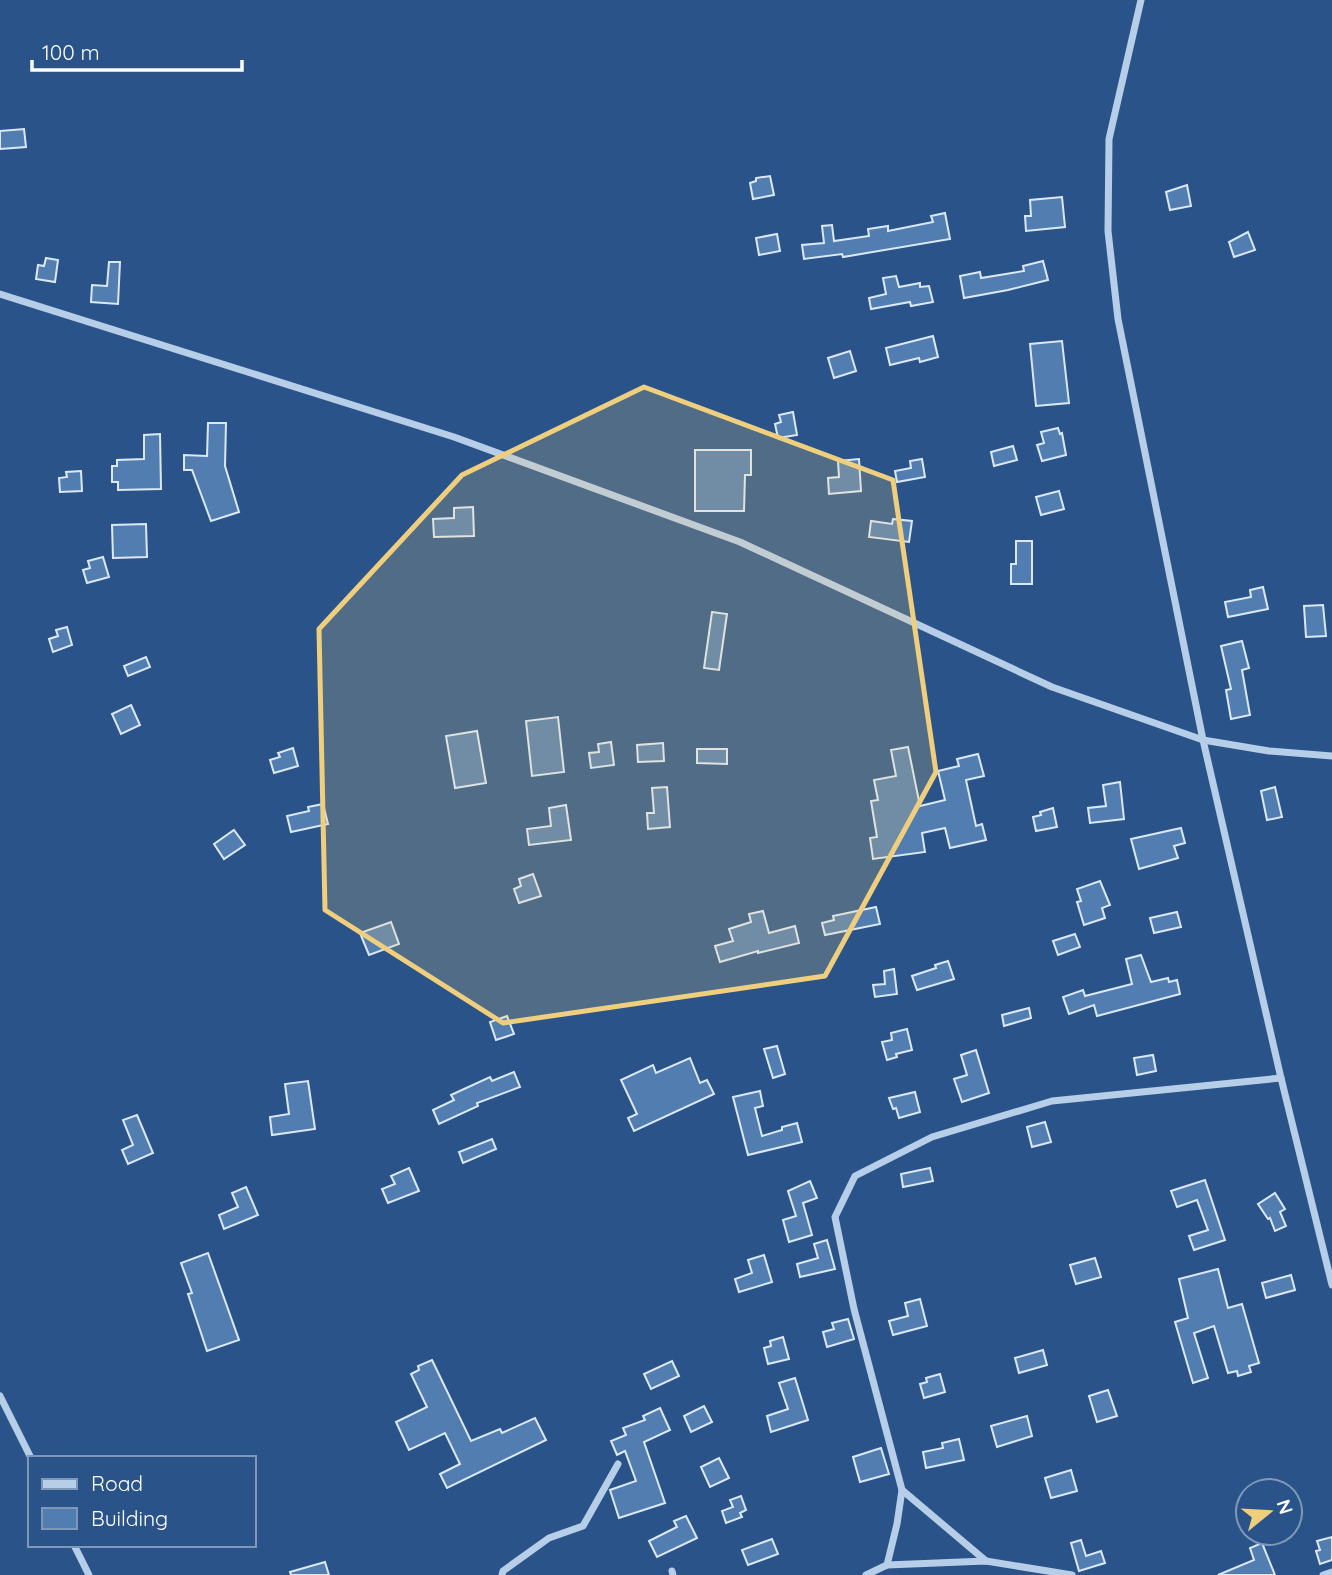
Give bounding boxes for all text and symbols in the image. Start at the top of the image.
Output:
scale bar [32,28,242,72]
text: 100 m [42,39,100,65]
legend [28,1456,256,1547]
text: Road [91,1470,143,1496]
north arrow [1234,1477,1304,1547]
text: N [1272,1496,1299,1517]
text: Building [91,1505,168,1531]

